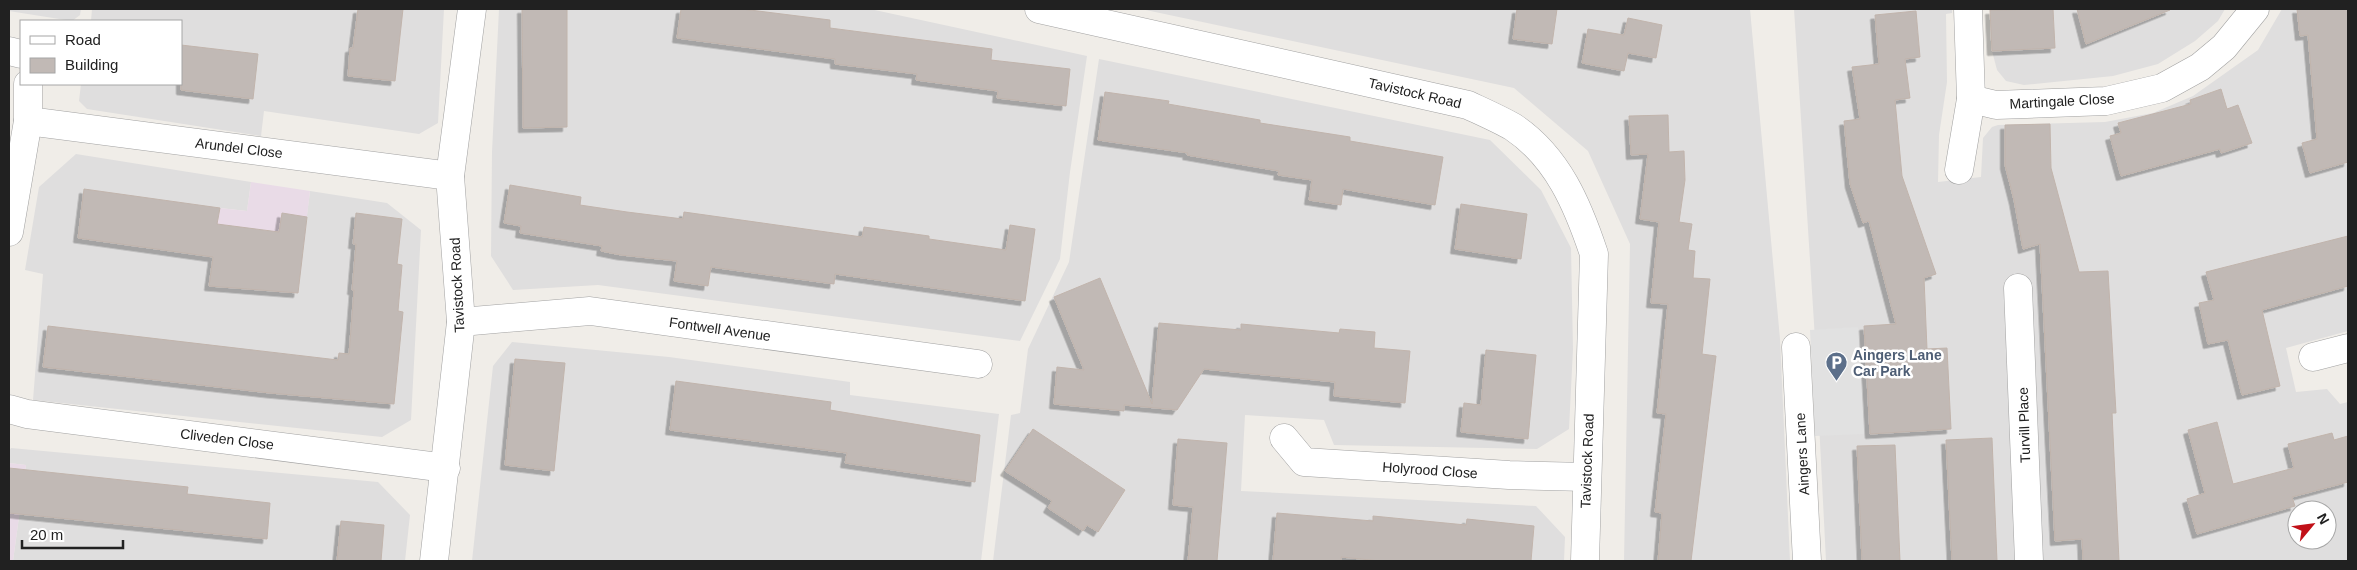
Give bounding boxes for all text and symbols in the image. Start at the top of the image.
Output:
legend [20,20,182,85]
text: Road [65,31,101,48]
text: Building [65,56,118,73]
street label: Tavistock Road [1367,75,1463,111]
street label: Martingale Close [2009,90,2115,112]
street label: Arundel Close [194,135,284,161]
street label: Tavistock Road [447,237,467,333]
street label: Fontwell Avenue [668,314,772,344]
place label: Aingers Lane Car Park [1853,347,1942,379]
parking icon: Aingers Lane Car Park [1825,351,1849,382]
street label: Turvill Place [2015,387,2033,463]
street label: Aingers Lane [1792,412,1812,496]
street label: Tavistock Road [1577,413,1597,509]
street label: Cliveden Close [179,425,275,453]
street label: Holyrood Close [1382,459,1479,481]
north arrow [2287,500,2337,550]
text: N [2314,510,2333,527]
scale bar [22,518,124,550]
text: 20 m [30,526,63,543]

